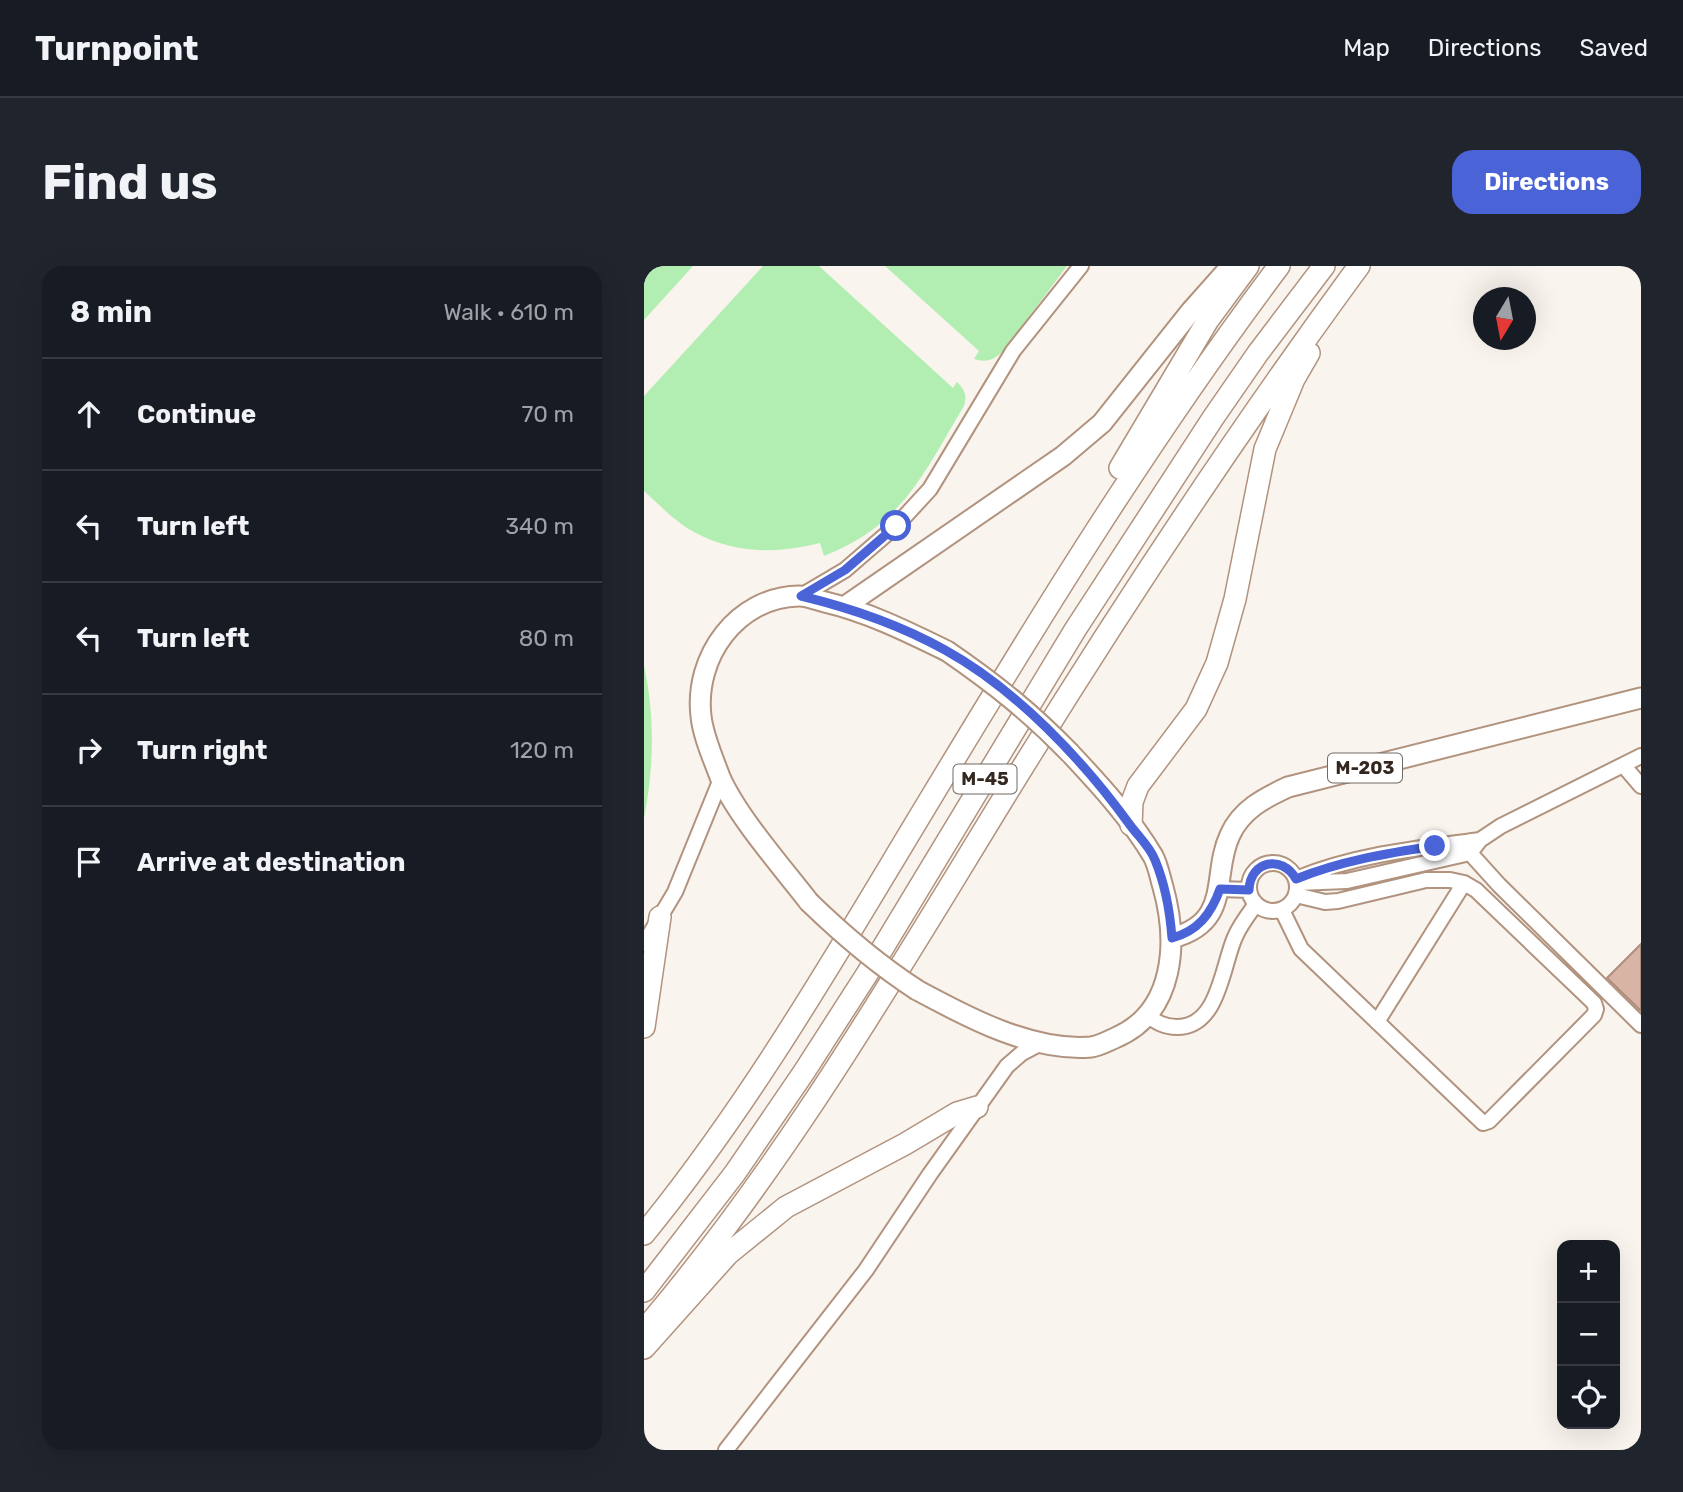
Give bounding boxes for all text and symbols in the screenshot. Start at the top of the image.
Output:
text: Turnpoint [35,29,198,68]
text: Map [1343,34,1390,62]
text: Directions [1428,34,1541,62]
text: Saved [1579,34,1648,62]
button: Directions [1452,150,1641,214]
text: Find us [42,153,218,211]
north arrow [1473,287,1536,350]
text: 8 min [70,294,152,330]
text: Walk · 610 m [443,298,574,326]
icon: ahead [70,395,108,433]
text: Continue [137,399,256,430]
text: 70 m [522,400,574,428]
icon: left [70,507,108,545]
route start [880,510,911,541]
text: Turn left [137,511,249,542]
text: 340 m [505,512,574,540]
icon: left [70,619,108,657]
text: Turn left [137,623,249,654]
text: 80 m [519,624,574,652]
icon: right [70,731,108,769]
text: Turn right [137,735,267,766]
text: 120 m [510,736,574,764]
road number: M-203 [1328,754,1402,782]
road number: M-45 [954,765,1016,794]
route end [1419,830,1450,861]
icon: arrive [70,843,108,881]
text: Arrive at destination [137,847,405,878]
map controls [1557,1240,1620,1429]
button: + [1557,1240,1620,1303]
button: − [1557,1303,1620,1366]
button: locate [1557,1366,1620,1429]

